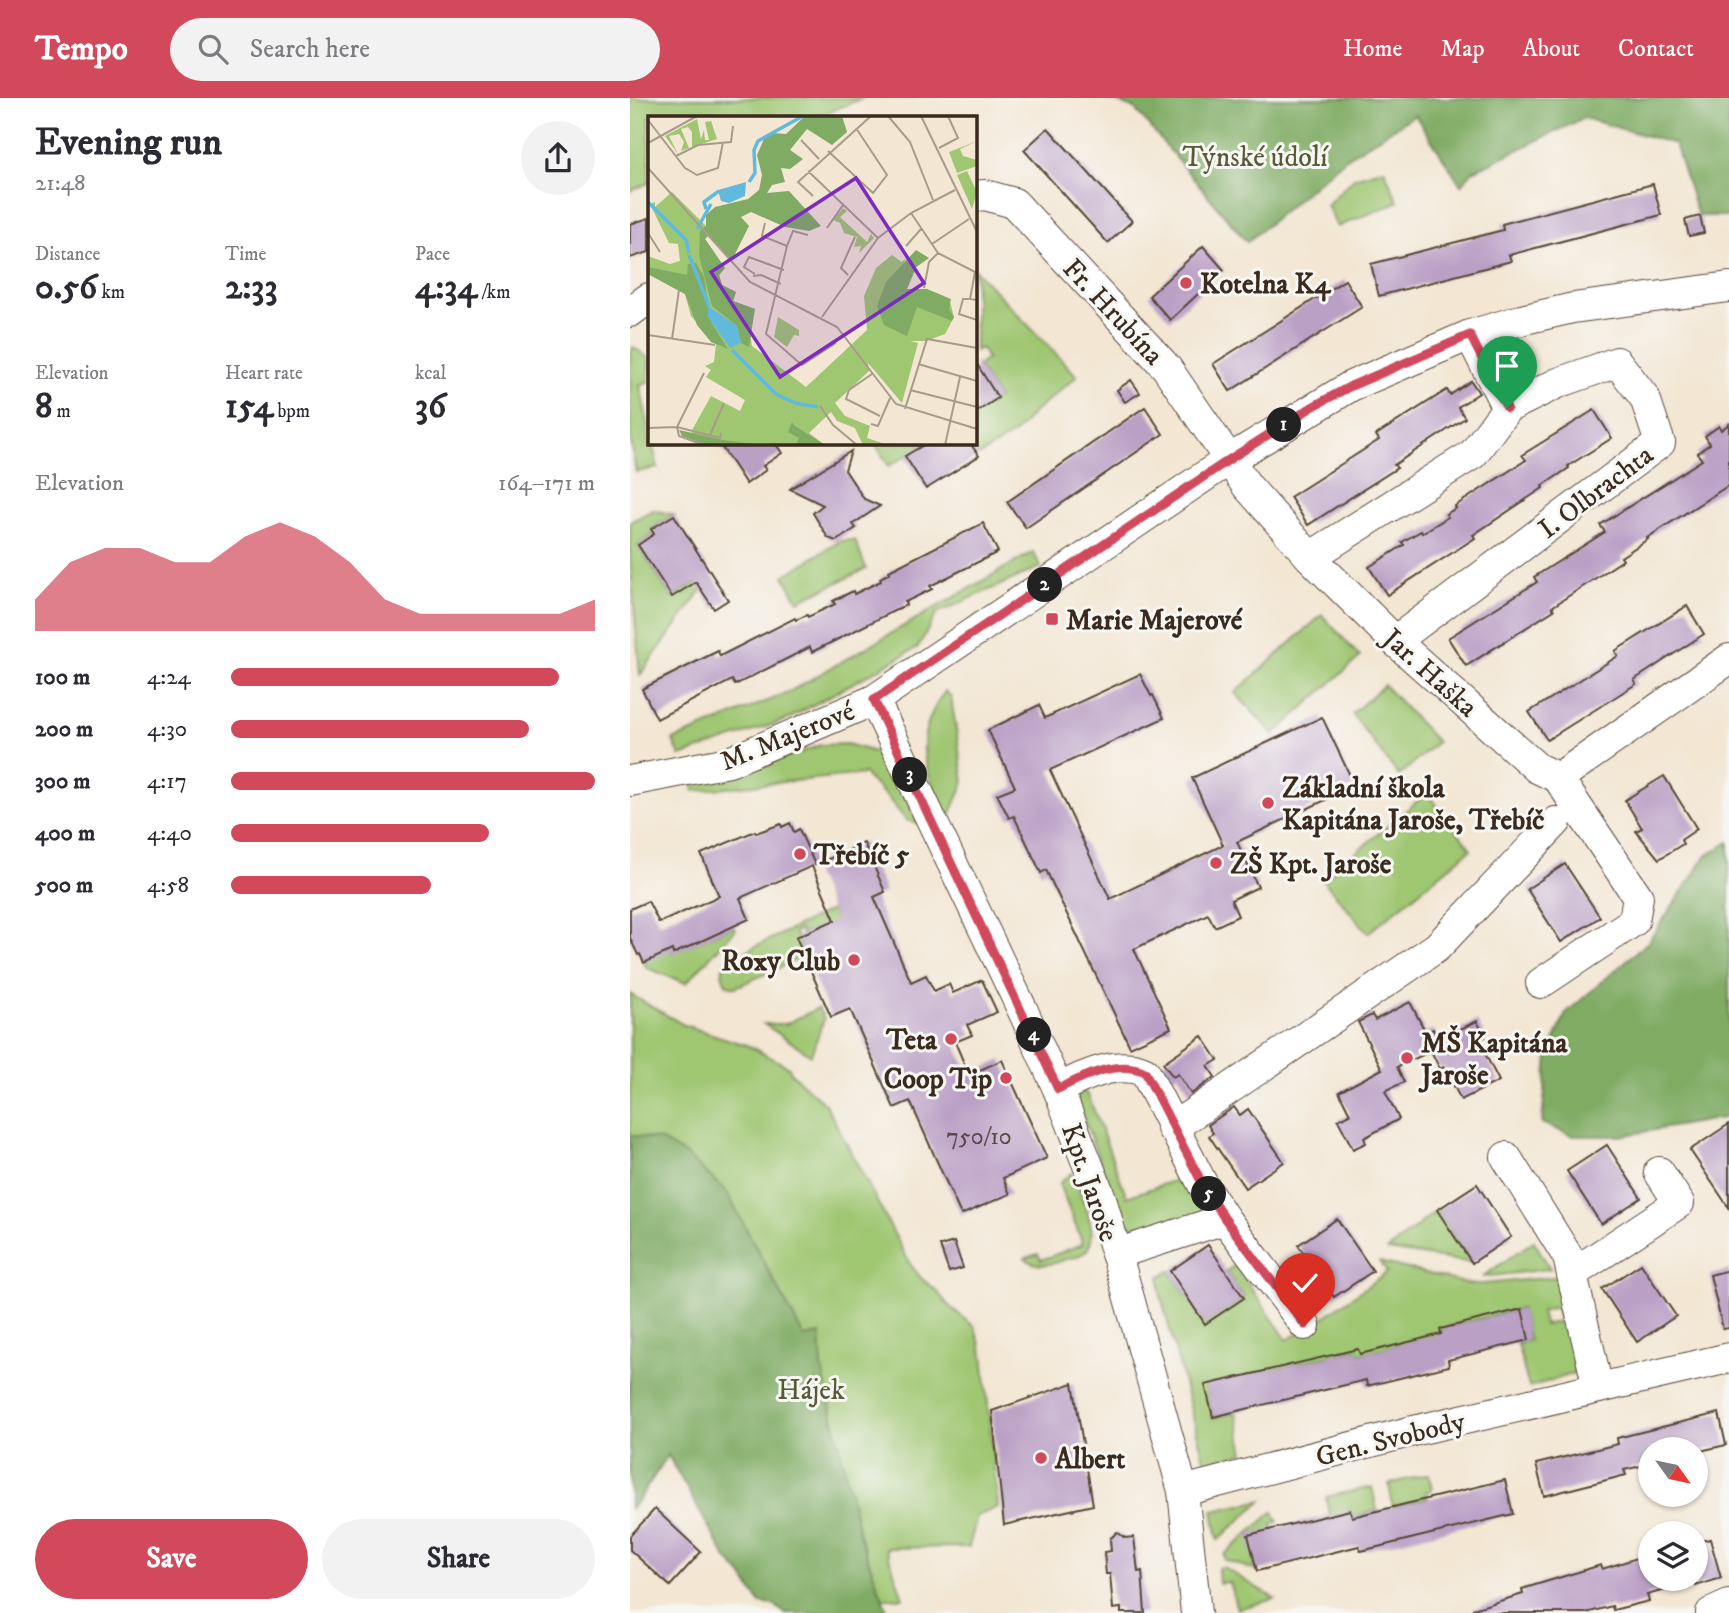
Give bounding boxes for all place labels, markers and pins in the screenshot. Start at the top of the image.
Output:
place label: Kotelna K4 [1200,267,1332,302]
marker: Kotelna K4 [1178,275,1194,291]
pin [1477,336,1537,408]
pin: 1 [1266,408,1302,442]
pin: 2 [1028,568,1062,602]
place label: Marie Majerové [1066,603,1243,638]
marker: Marie Majerové [1044,611,1060,627]
pin: 3 [892,758,928,792]
place label: Základní škola Kapitána Jaroše, Třebíč [1282,771,1544,838]
marker: Základní škola Kapitána Jaroše, Třebíč [1260,795,1276,811]
place label: Třebíč 5 [813,838,909,873]
marker: Třebíč 5 [792,846,808,862]
place label: ZŠ Kpt. Jaroše [1230,846,1392,882]
marker: ZŠ Kpt. Jaroše [1208,855,1224,871]
place label: Roxy Club [721,944,840,979]
marker: Roxy Club [846,952,862,968]
pin: 4 [1016,1018,1052,1052]
place label: Teta [885,1023,938,1058]
place label: MŠ Kapitána Jaroše [1418,1025,1569,1093]
marker: Teta [943,1031,959,1047]
marker: MŠ Kapitána Jaroše [1399,1050,1415,1066]
place label: Coop Tip [884,1062,992,1097]
marker: Coop Tip [998,1070,1014,1086]
pin: 5 [1192,1176,1226,1212]
pin [1275,1253,1335,1325]
place label: Albert [1054,1442,1125,1477]
marker: Albert [1033,1450,1049,1466]

